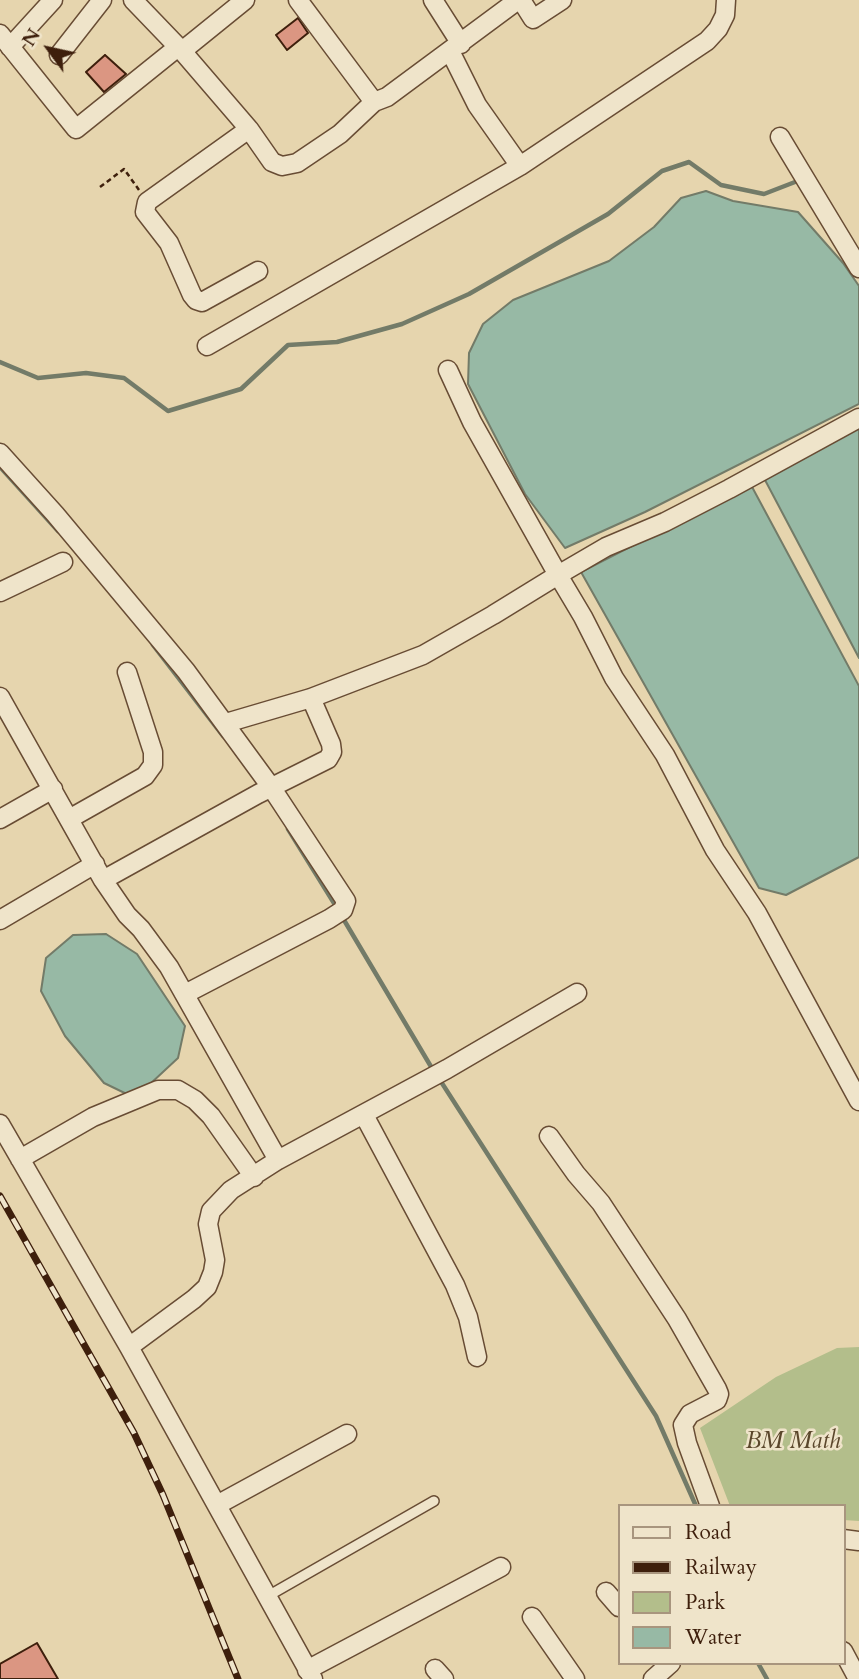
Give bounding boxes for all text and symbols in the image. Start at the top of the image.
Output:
north arrow [14,14,84,84]
text: N [16,24,47,52]
park label: BM Math [745,1428,841,1456]
legend [618,1504,845,1665]
text: Road [685,1518,731,1547]
text: Railway [685,1553,757,1582]
text: Park [685,1588,725,1617]
text: Water [685,1623,741,1652]

